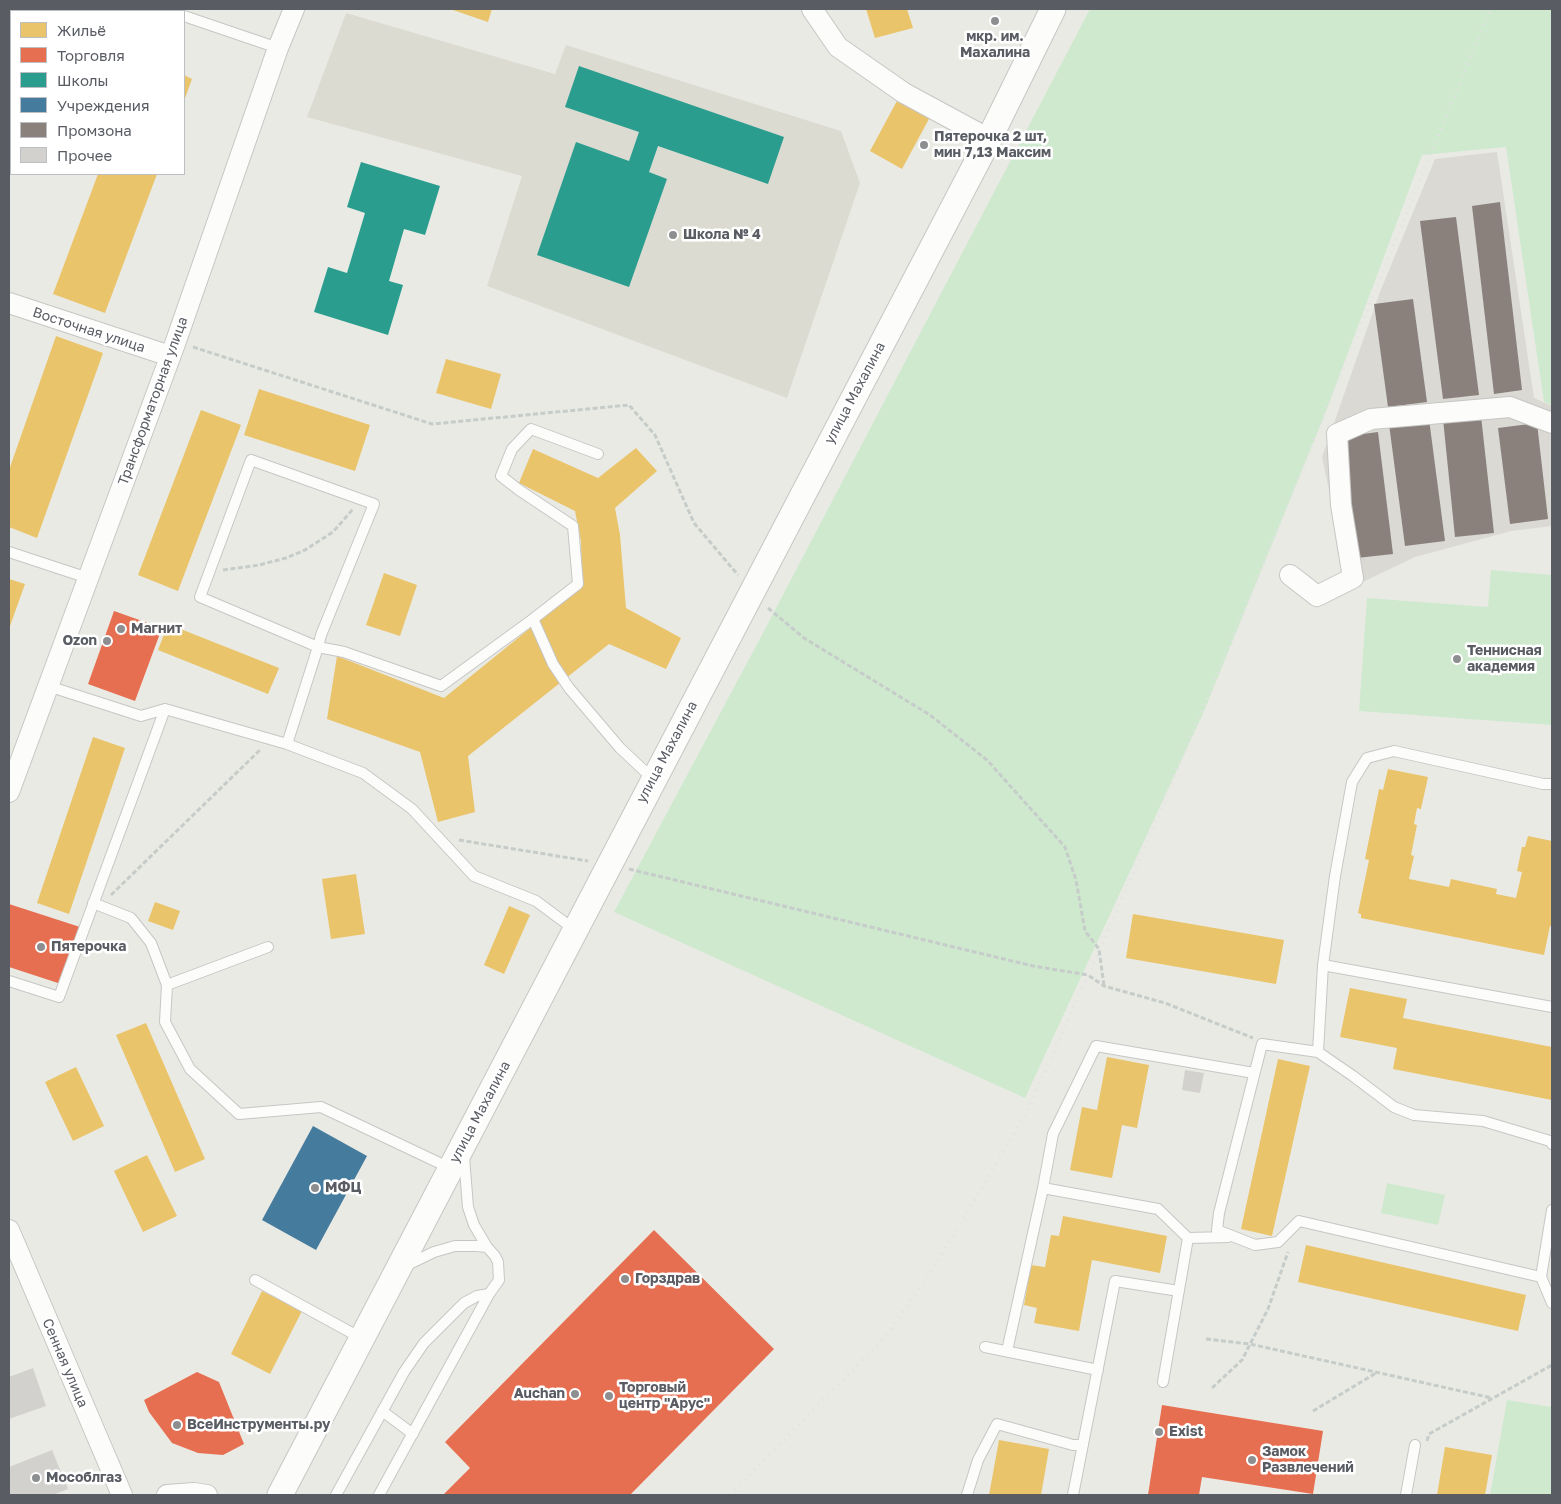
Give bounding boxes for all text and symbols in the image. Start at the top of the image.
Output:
legend [10,10,185,175]
marker: мкр. им. Махалина [989,15,1001,27]
text: Жильё [57,21,106,39]
place label: мкр. им. Махалина [960,29,1030,62]
text: Торговля [57,46,125,64]
text: Школы [57,71,108,89]
text: Учреждения [57,96,149,114]
text: Промзона [57,121,132,139]
place label: Пятерочка 2 шт, мин 7,13 Максим [934,129,1051,162]
marker: Пятерочка 2 шт, мин 7,13 Максим [918,139,930,151]
text: Прочее [57,146,112,164]
place label: Школа № 4 [683,227,761,243]
marker: Школа № 4 [667,229,679,241]
street label: Восточная улица [31,304,147,356]
street label: Трансформаторная улица [115,314,191,488]
street label: улица Махалина [821,339,889,447]
place label: Магнит [131,621,182,637]
marker: Магнит [115,623,127,635]
place label: Ozon [62,633,97,649]
marker: Ozon [101,635,113,647]
place label: Теннисная академия [1467,643,1542,676]
marker: Теннисная академия [1451,653,1463,665]
street label: улица Махалина [633,698,701,806]
place label: Пятерочка [51,939,126,955]
marker: Пятерочка [35,941,47,953]
street label: улица Махалина [446,1058,514,1166]
place label: МФЦ [325,1180,361,1196]
marker: МФЦ [309,1182,321,1194]
place label: Горздрав [635,1271,700,1287]
marker: Горздрав [619,1273,631,1285]
street label: Сенная улица [39,1316,91,1410]
place label: Торговый центр "Арус" [619,1380,710,1412]
place label: Auchan [514,1386,565,1402]
marker: Auchan [569,1388,581,1400]
marker: Торговый центр "Арус" [603,1390,615,1402]
place label: ВсеИнструменты.ру [187,1417,330,1433]
marker: ВсеИнструменты.ру [171,1419,183,1431]
place label: Exist [1169,1424,1203,1440]
marker: Exist [1153,1426,1165,1438]
place label: Замок Развлечений [1262,1444,1354,1476]
marker: Замок Развлечений [1246,1454,1258,1466]
place label: Мособлгаз [46,1470,122,1486]
marker: Мособлгаз [30,1472,42,1484]

